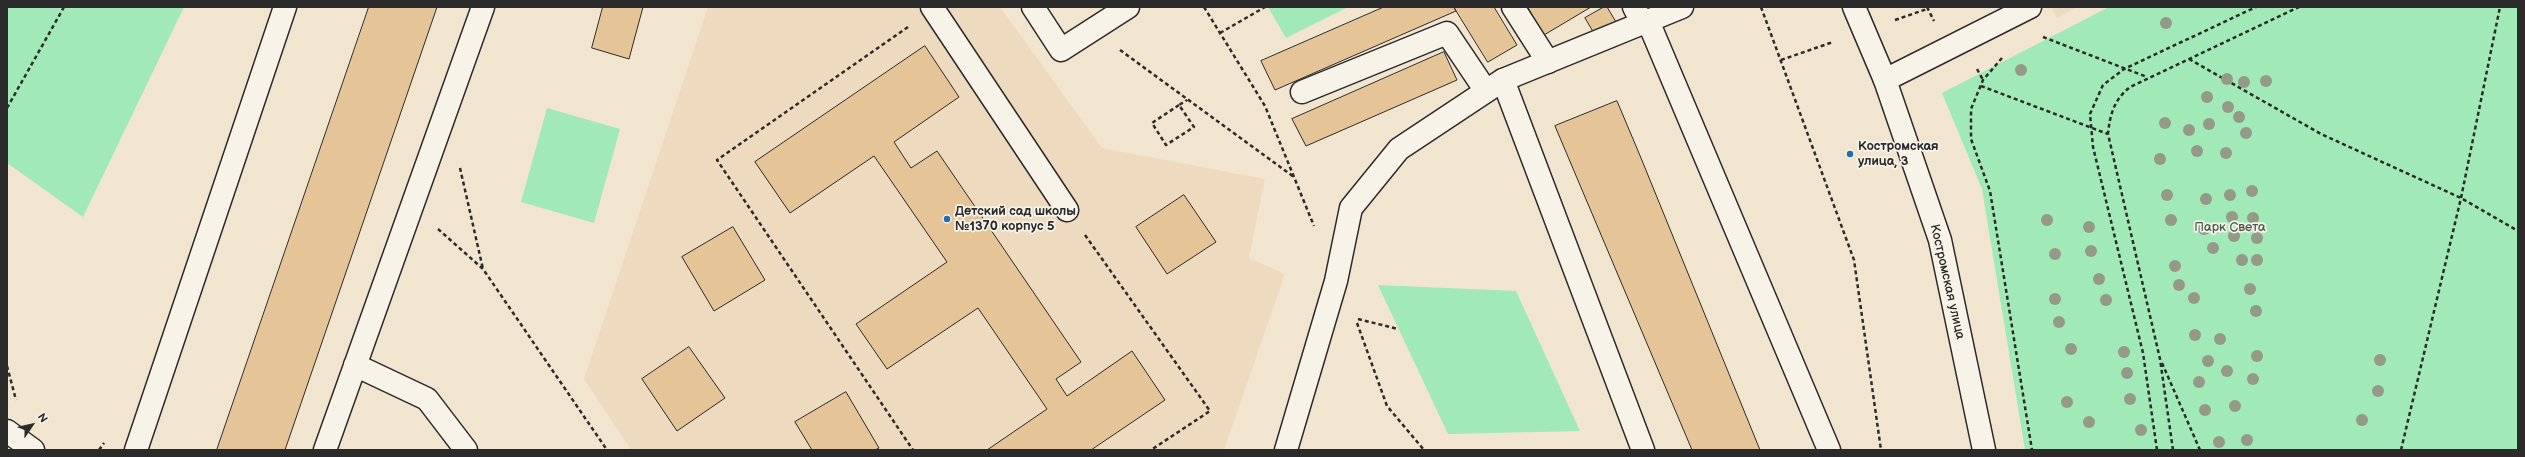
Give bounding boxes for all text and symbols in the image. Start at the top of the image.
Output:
place label: Костромская улица, 3 [1858,139,1939,170]
marker: Костромская улица, 3 [1845,149,1855,159]
place label: Детский сад школы №1370 корпус 5 [955,204,1076,235]
marker: Детский сад школы №1370 корпус 5 [942,214,952,224]
park label: Парк Света [2194,220,2266,236]
street label: Костромская улица [1926,223,1968,341]
north arrow [12,405,52,445]
text: N [35,411,50,425]

